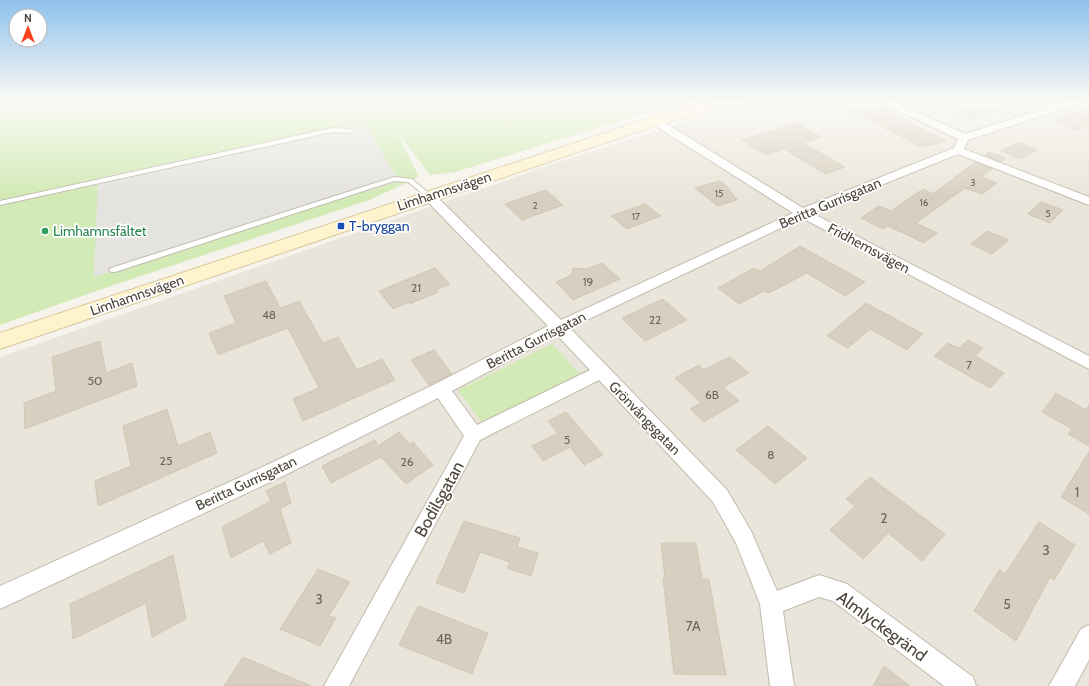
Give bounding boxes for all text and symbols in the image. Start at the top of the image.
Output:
north arrow [8,8,48,48]
text: N [24,11,32,25]
street label: Limhamnsvägen [395,167,494,215]
street label: Beritta Gurrisgatan [776,173,884,233]
house number: 3 [970,176,976,189]
house number: 15 [715,187,723,200]
house number: 16 [920,196,929,209]
house number: 2 [532,199,538,212]
house number: 5 [1045,207,1051,220]
house number: 17 [632,210,640,223]
place label: T-bryggan [349,217,410,235]
street label: Fridhemsvägen [825,219,913,277]
marker: T-bryggan [336,221,346,231]
place label: Limhamnsfältet [53,222,147,240]
marker: Limhamnsfältet [40,226,50,236]
street label: Limhamnsvägen [88,270,186,319]
house number: 19 [583,274,594,289]
house number: 21 [411,280,421,295]
house number: 48 [262,307,276,322]
street label: Beritta Gurrisgatan [483,307,589,373]
house number: 22 [649,312,661,327]
house number: 7 [966,357,972,372]
house number: 50 [88,373,102,388]
street label: Grönvångsgatan [605,377,685,459]
house number: 6B [705,387,719,402]
house number: 5 [564,432,570,447]
house number: 8 [767,447,775,462]
street label: Beritta Gurrisgatan [193,452,299,514]
house number: 25 [160,453,172,468]
house number: 26 [400,454,414,469]
street label: Bodilsgatan [410,458,468,540]
house number: 1 [1075,483,1079,501]
house number: 2 [880,509,888,527]
house number: 3 [1042,541,1050,559]
street label: Almlyckegränd [833,587,931,665]
house number: 3 [315,590,323,608]
house number: 5 [1003,595,1011,613]
house number: 7A [685,617,701,635]
house number: 4B [436,630,452,648]

